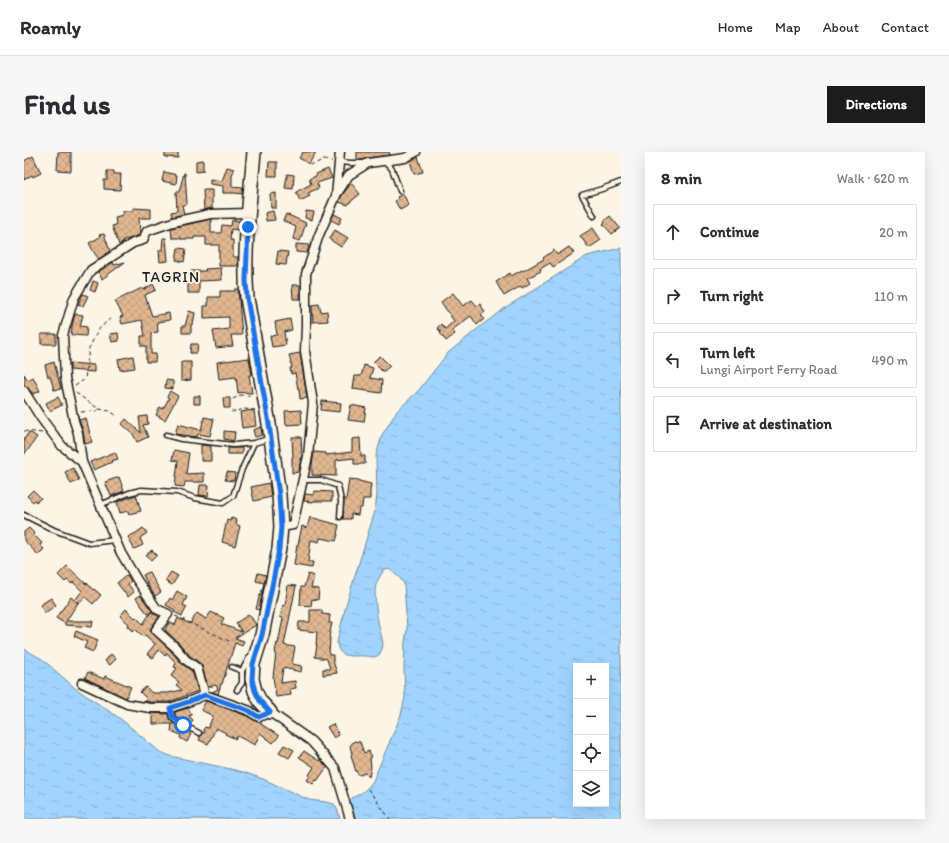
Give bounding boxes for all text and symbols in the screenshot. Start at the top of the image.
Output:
text: Roamly [20,16,81,39]
text: Home [718,19,753,36]
text: Map [775,19,801,36]
text: About [823,19,859,36]
text: Contact [881,19,929,36]
button: Directions [827,86,925,123]
text: Find us [24,87,111,121]
text: 8 min [661,168,702,188]
text: Walk · 620 m [837,171,909,186]
route end [239,218,257,236]
icon: ahead [662,221,684,243]
text: Continue [700,223,759,241]
text: 20 m [879,225,908,240]
district label: TAGRIN [142,268,200,286]
icon: right [662,285,684,307]
text: Turn right [700,287,764,305]
text: 110 m [874,289,908,304]
text: Turn left [700,344,755,362]
icon: left [662,349,684,371]
text: 490 m [872,353,908,368]
text: Lungi Airport Ferry Road [700,362,837,377]
icon: arrive [662,413,684,435]
text: Arrive at destination [700,415,832,433]
map controls [573,663,609,807]
button: + [573,663,609,699]
button: − [573,699,609,735]
route start [174,716,192,734]
button: locate [573,735,609,771]
button: layers [573,771,609,807]

